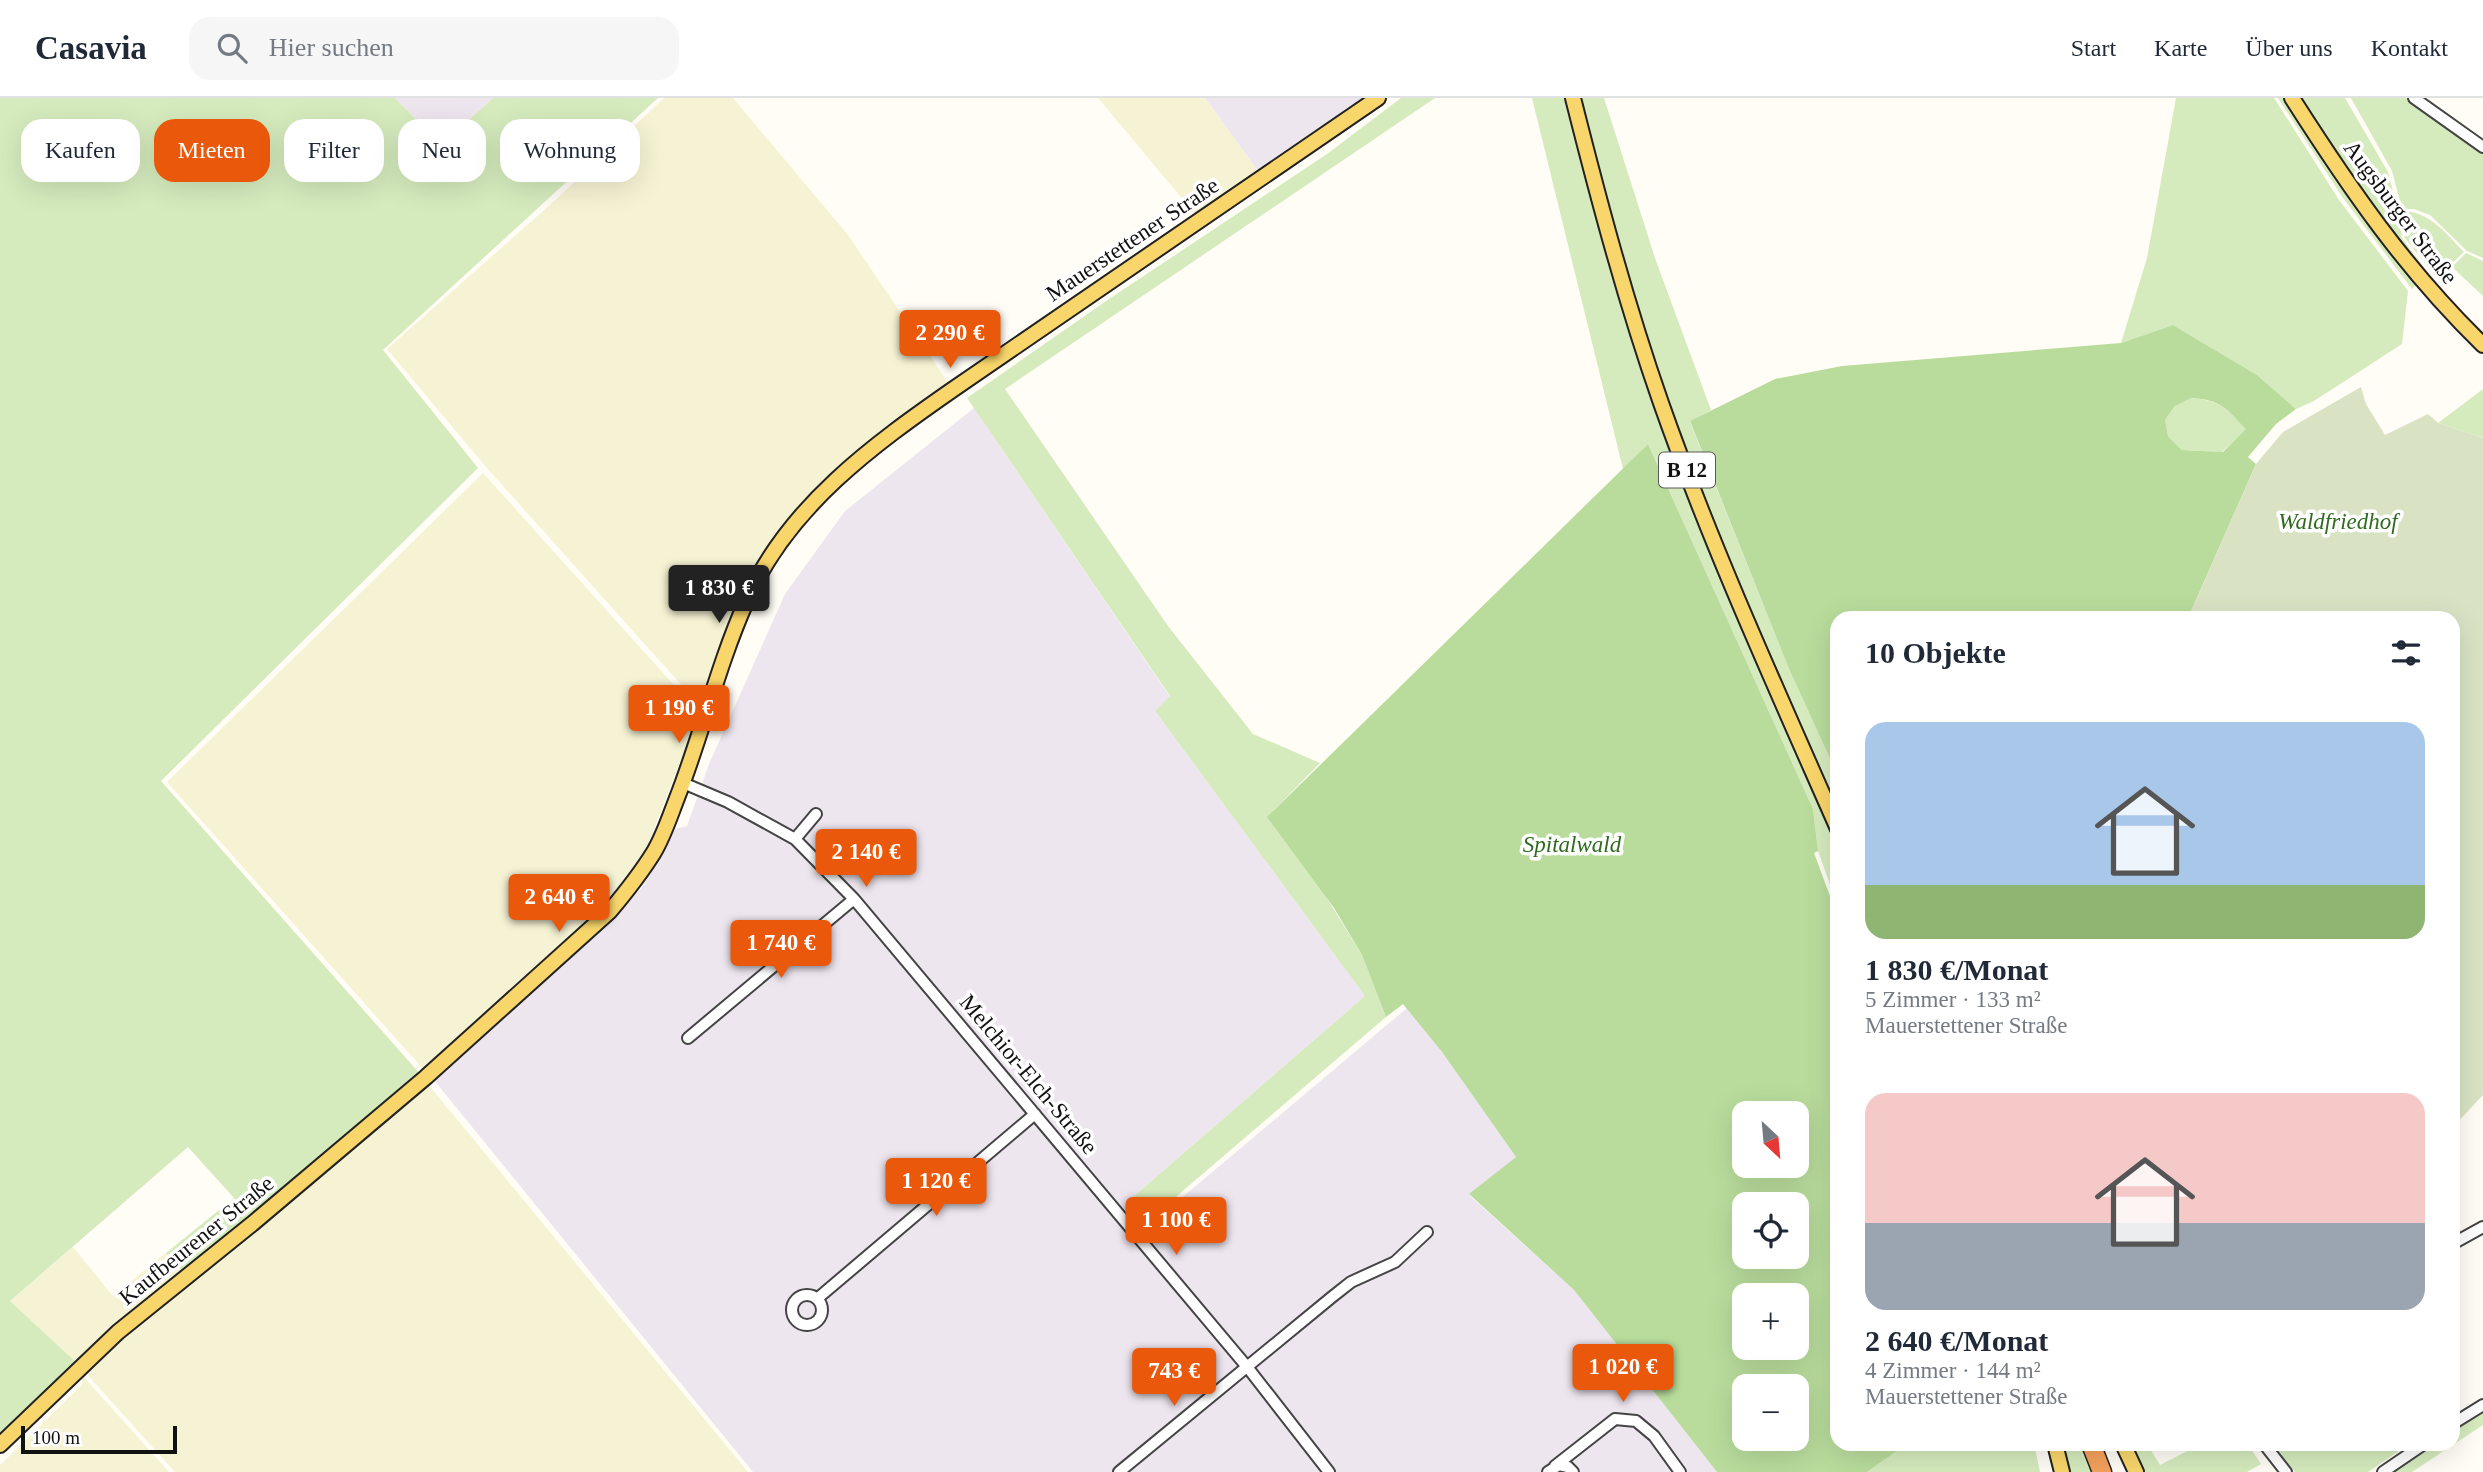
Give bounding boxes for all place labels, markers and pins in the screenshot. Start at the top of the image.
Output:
pin: 2 290 € [885,310,1015,370]
pin: 1 830 € [654,566,784,625]
pin: 1 190 € [614,686,744,745]
pin: 2 140 € [801,830,931,889]
pin: 2 640 € [494,874,624,934]
pin: 1 740 € [716,920,846,980]
pin: 1 120 € [871,1158,1001,1218]
pin: 1 100 € [1111,1198,1241,1257]
pin: 1 020 € [1558,1344,1688,1404]
pin: 743 € [1125,1348,1223,1408]

